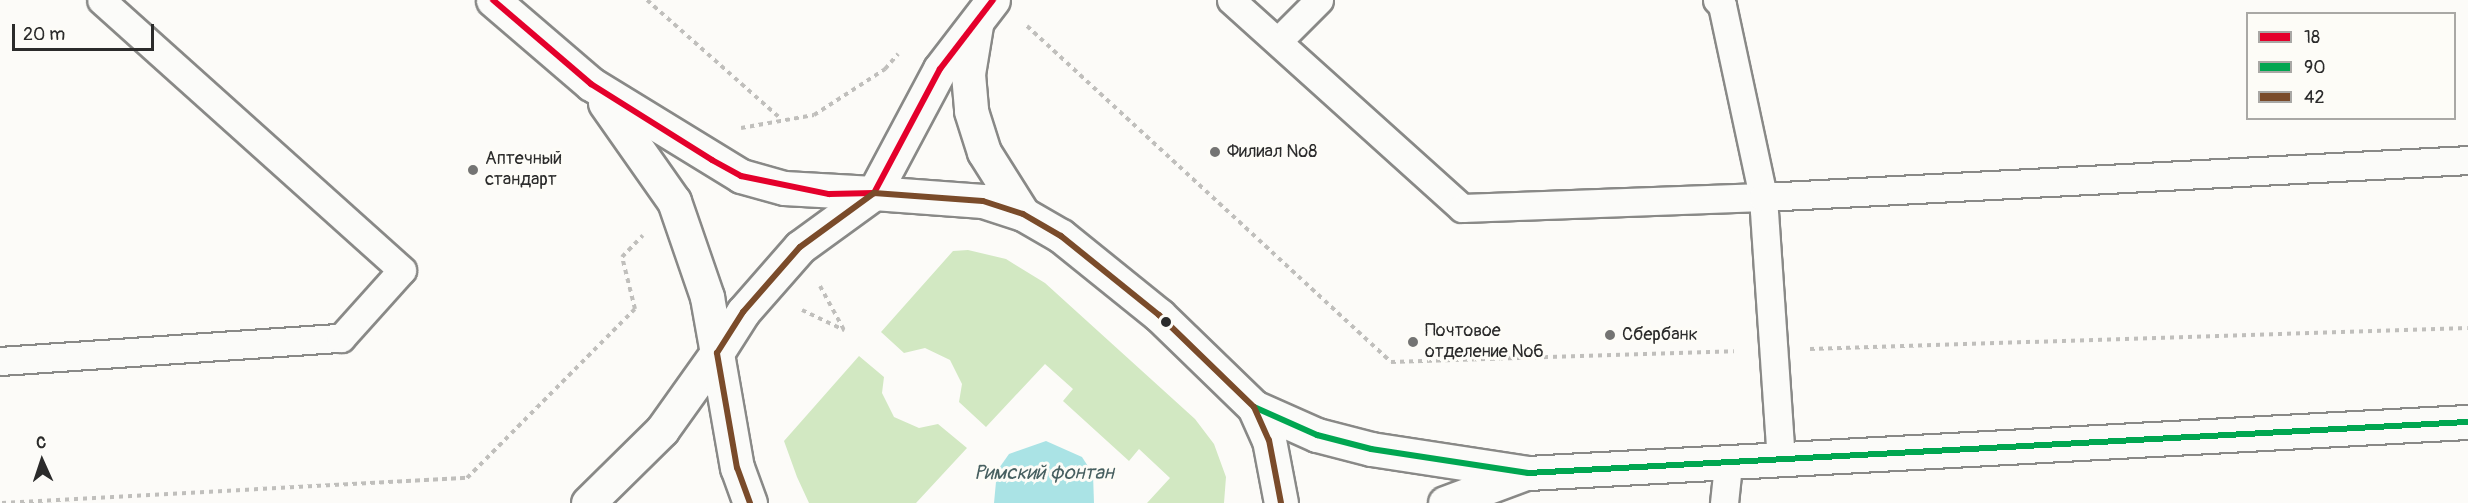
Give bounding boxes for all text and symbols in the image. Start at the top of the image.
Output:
scale bar [15,12,158,50]
legend [2246,12,2456,120]
text: 20 m [23,23,65,46]
text: 18 [2304,26,2320,49]
text: 90 [2304,56,2326,79]
text: 42 [2304,86,2325,109]
place label: Филиал №8 [1227,141,1317,163]
marker: Филиал №8 [1208,145,1222,159]
place label: Аптечный стандарт [485,149,562,192]
marker: Аптечный стандарт [466,163,480,177]
unlabelled marker [1160,316,1172,328]
place label: Почтовое отделение №6 [1425,321,1544,364]
place label: Сбербанк [1622,324,1698,346]
marker: Сбербанк [1603,328,1617,342]
marker: Почтовое отделение №6 [1406,335,1420,349]
north arrow [12,431,72,491]
text: С [36,433,47,453]
water label: Римский фонтан [974,460,1114,484]

